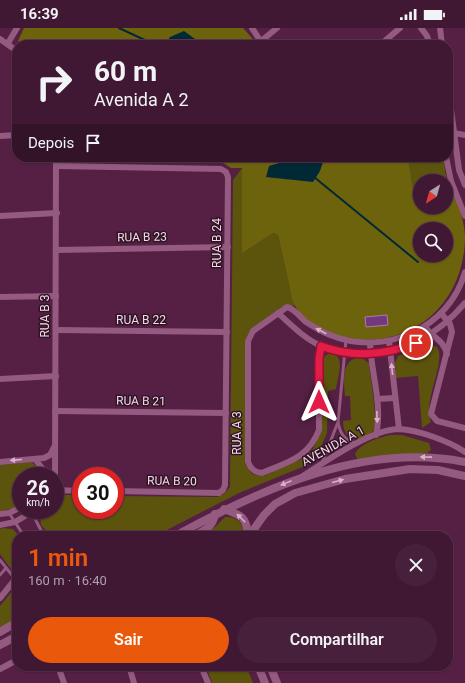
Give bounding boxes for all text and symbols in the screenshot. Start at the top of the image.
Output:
text: 16:39 [20,5,59,23]
text: 60 m [94,55,157,88]
icon: right [28,56,80,108]
text: Avenida A 2 [94,89,189,110]
icon: arrive [82,132,104,154]
text: Depois [28,134,74,152]
north arrow [413,174,453,214]
map controls [413,174,453,262]
street label: RUA B 24 [210,218,224,268]
button: search [413,222,453,262]
street label: RUA B 23 [117,230,167,244]
street label: RUA B 3 [38,294,52,338]
street label: RUA B 22 [116,313,166,327]
pin [399,326,433,360]
one-way arrow [315,327,327,334]
icon: arrive [405,332,427,354]
one-way arrow [388,363,395,375]
position arrow [298,381,340,423]
street label: RUA B 21 [116,394,166,408]
street label: RUA A 3 [230,411,244,455]
one-way arrow [374,411,380,424]
street label: AVENIDA A 1 [299,423,367,469]
one-way arrow [419,454,432,460]
one-way arrow [10,457,22,464]
speed limit sign: 30 [72,467,124,519]
street label: RUA B 20 [147,474,197,488]
text: 26 [27,476,49,500]
one-way arrow [333,478,345,484]
one-way arrow [280,480,291,486]
text: km/h [26,497,50,508]
one-way arrow [237,513,246,523]
text: 1 min [28,544,88,572]
button: close [395,544,437,586]
text: 160 m · 16:40 [28,573,107,588]
button: Sair [28,617,229,663]
button: Compartilhar [237,617,437,663]

